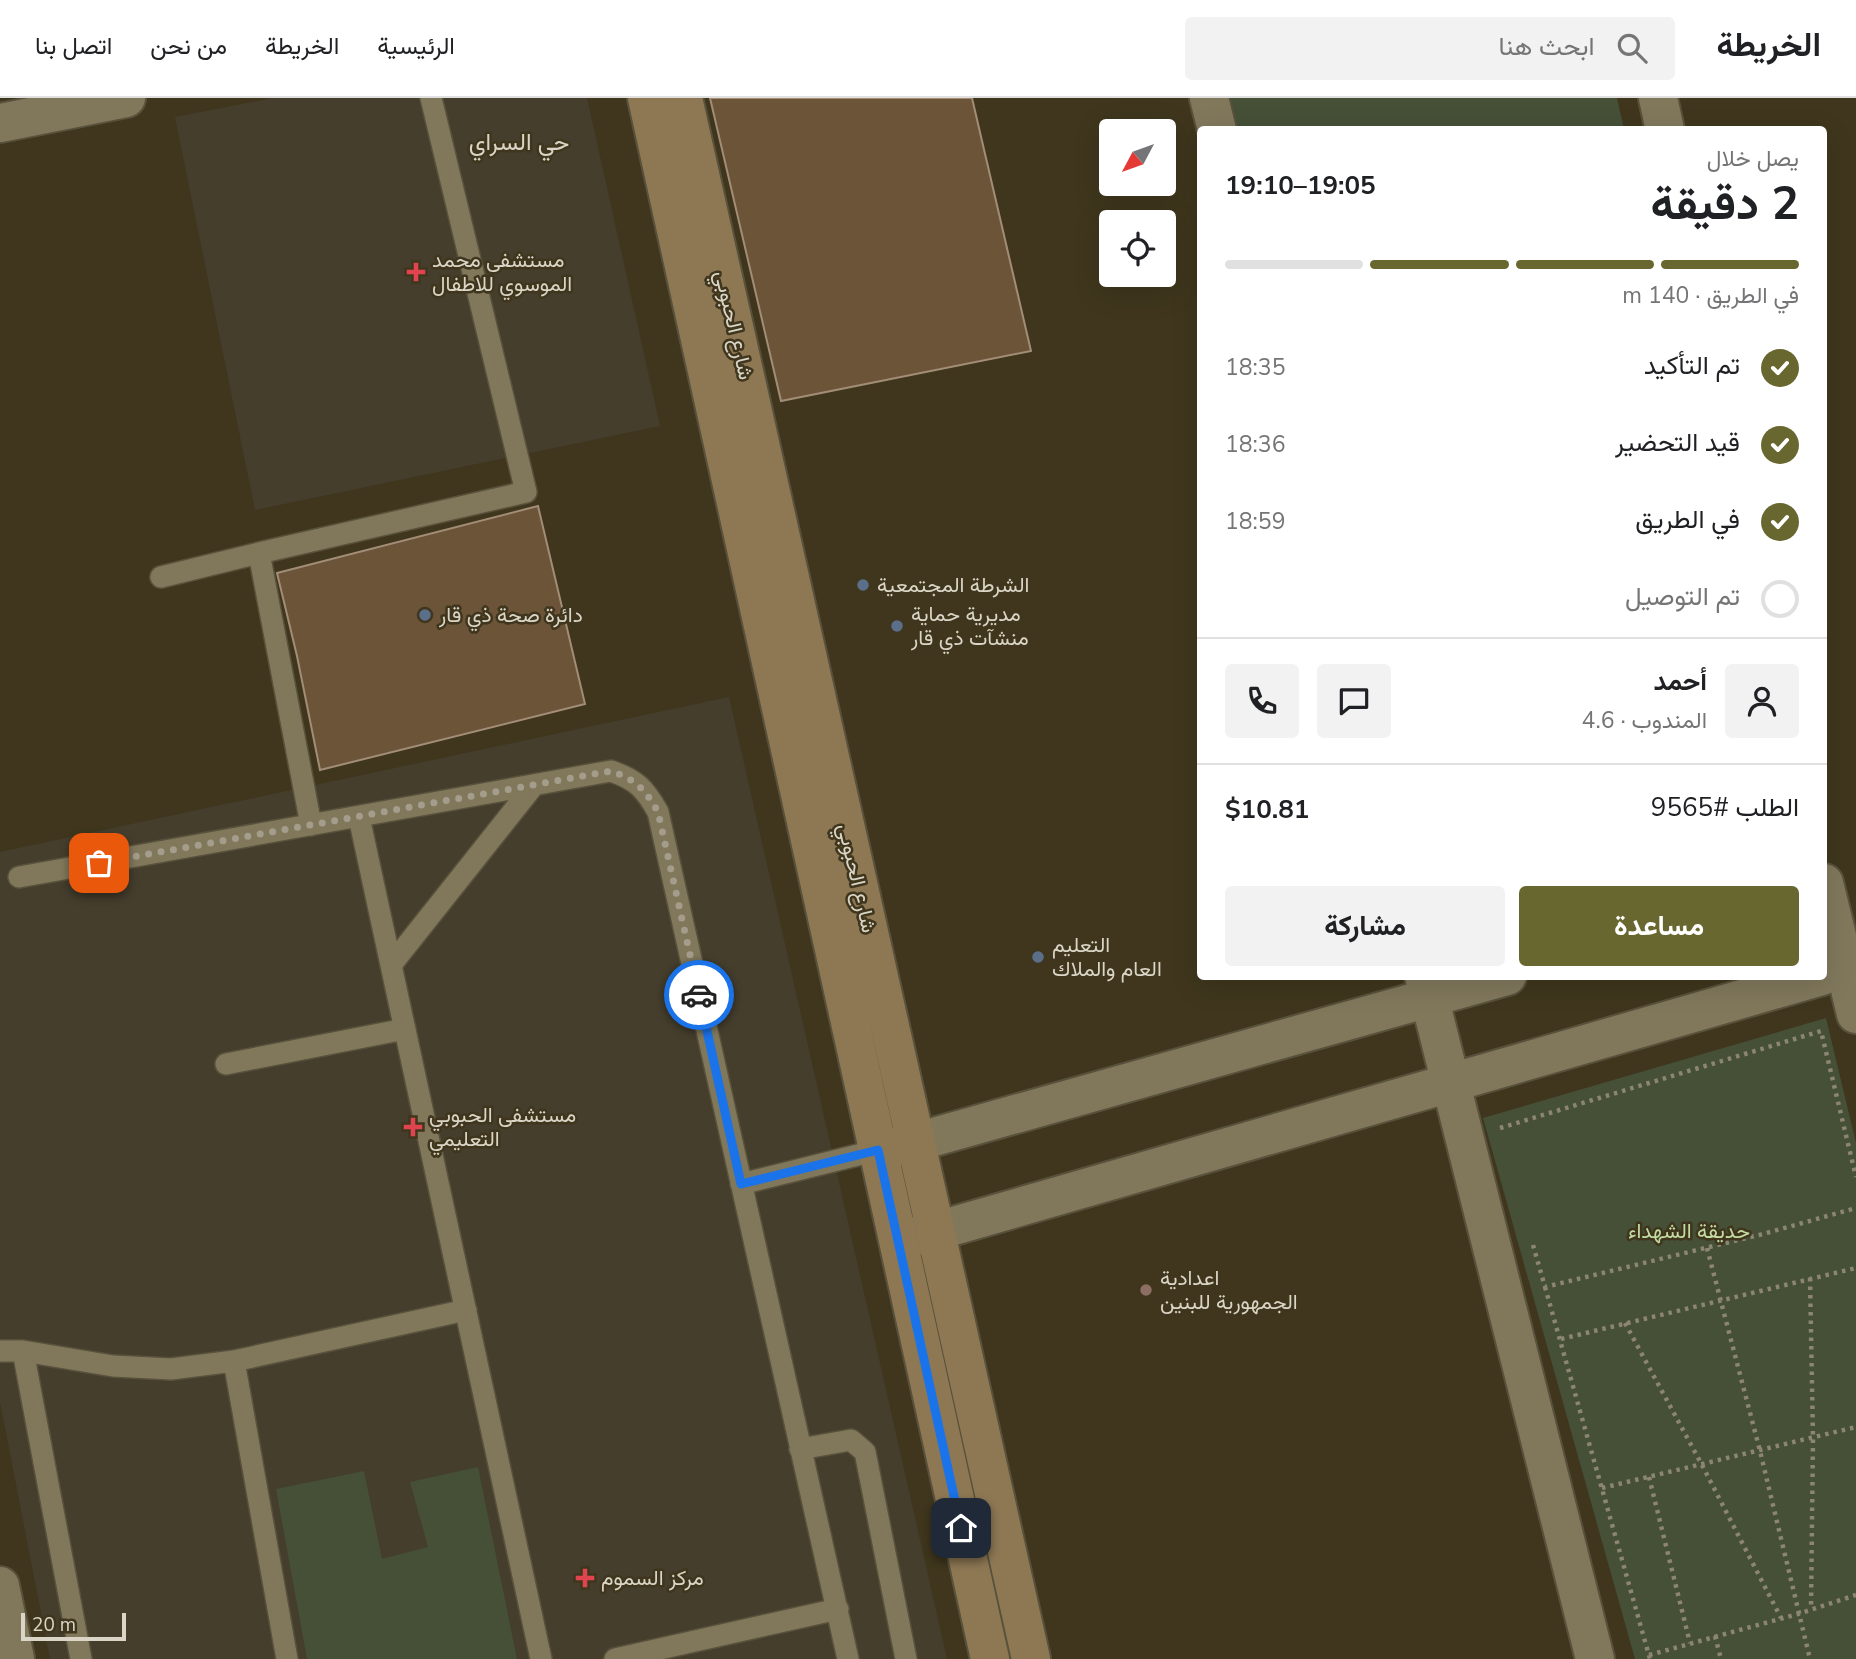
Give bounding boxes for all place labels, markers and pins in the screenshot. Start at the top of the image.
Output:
place label: مستشفى محمد الموسوي للاطفال [432,246,572,301]
marker: مستشفى محمد الموسوي للاطفال [406,262,426,282]
place label: الشرطة المجتمعية [877,571,1029,599]
marker: الشرطة المجتمعية [855,577,871,593]
place label: مديرية حماية منشآت ذي قار [910,600,1029,655]
place label: دائرة صحة ذي قار [438,601,583,632]
marker: دائرة صحة ذي قار [417,607,433,623]
marker: مديرية حماية منشآت ذي قار [889,618,905,634]
pin [69,833,129,893]
place label: التعليم العام والملاك [1052,931,1162,983]
marker: التعليم العام والملاك [1030,949,1046,965]
place label: مستشفى الحبوبي التعليمي [429,1101,576,1156]
marker: مستشفى الحبوبي التعليمي [403,1117,423,1137]
place label: اعدادية الجمهورية للبنين [1160,1264,1298,1316]
marker: اعدادية الجمهورية للبنين [1138,1282,1154,1298]
pin [931,1498,991,1558]
place label: مركز السموم [601,1564,704,1592]
marker: مركز السموم [575,1568,595,1588]

